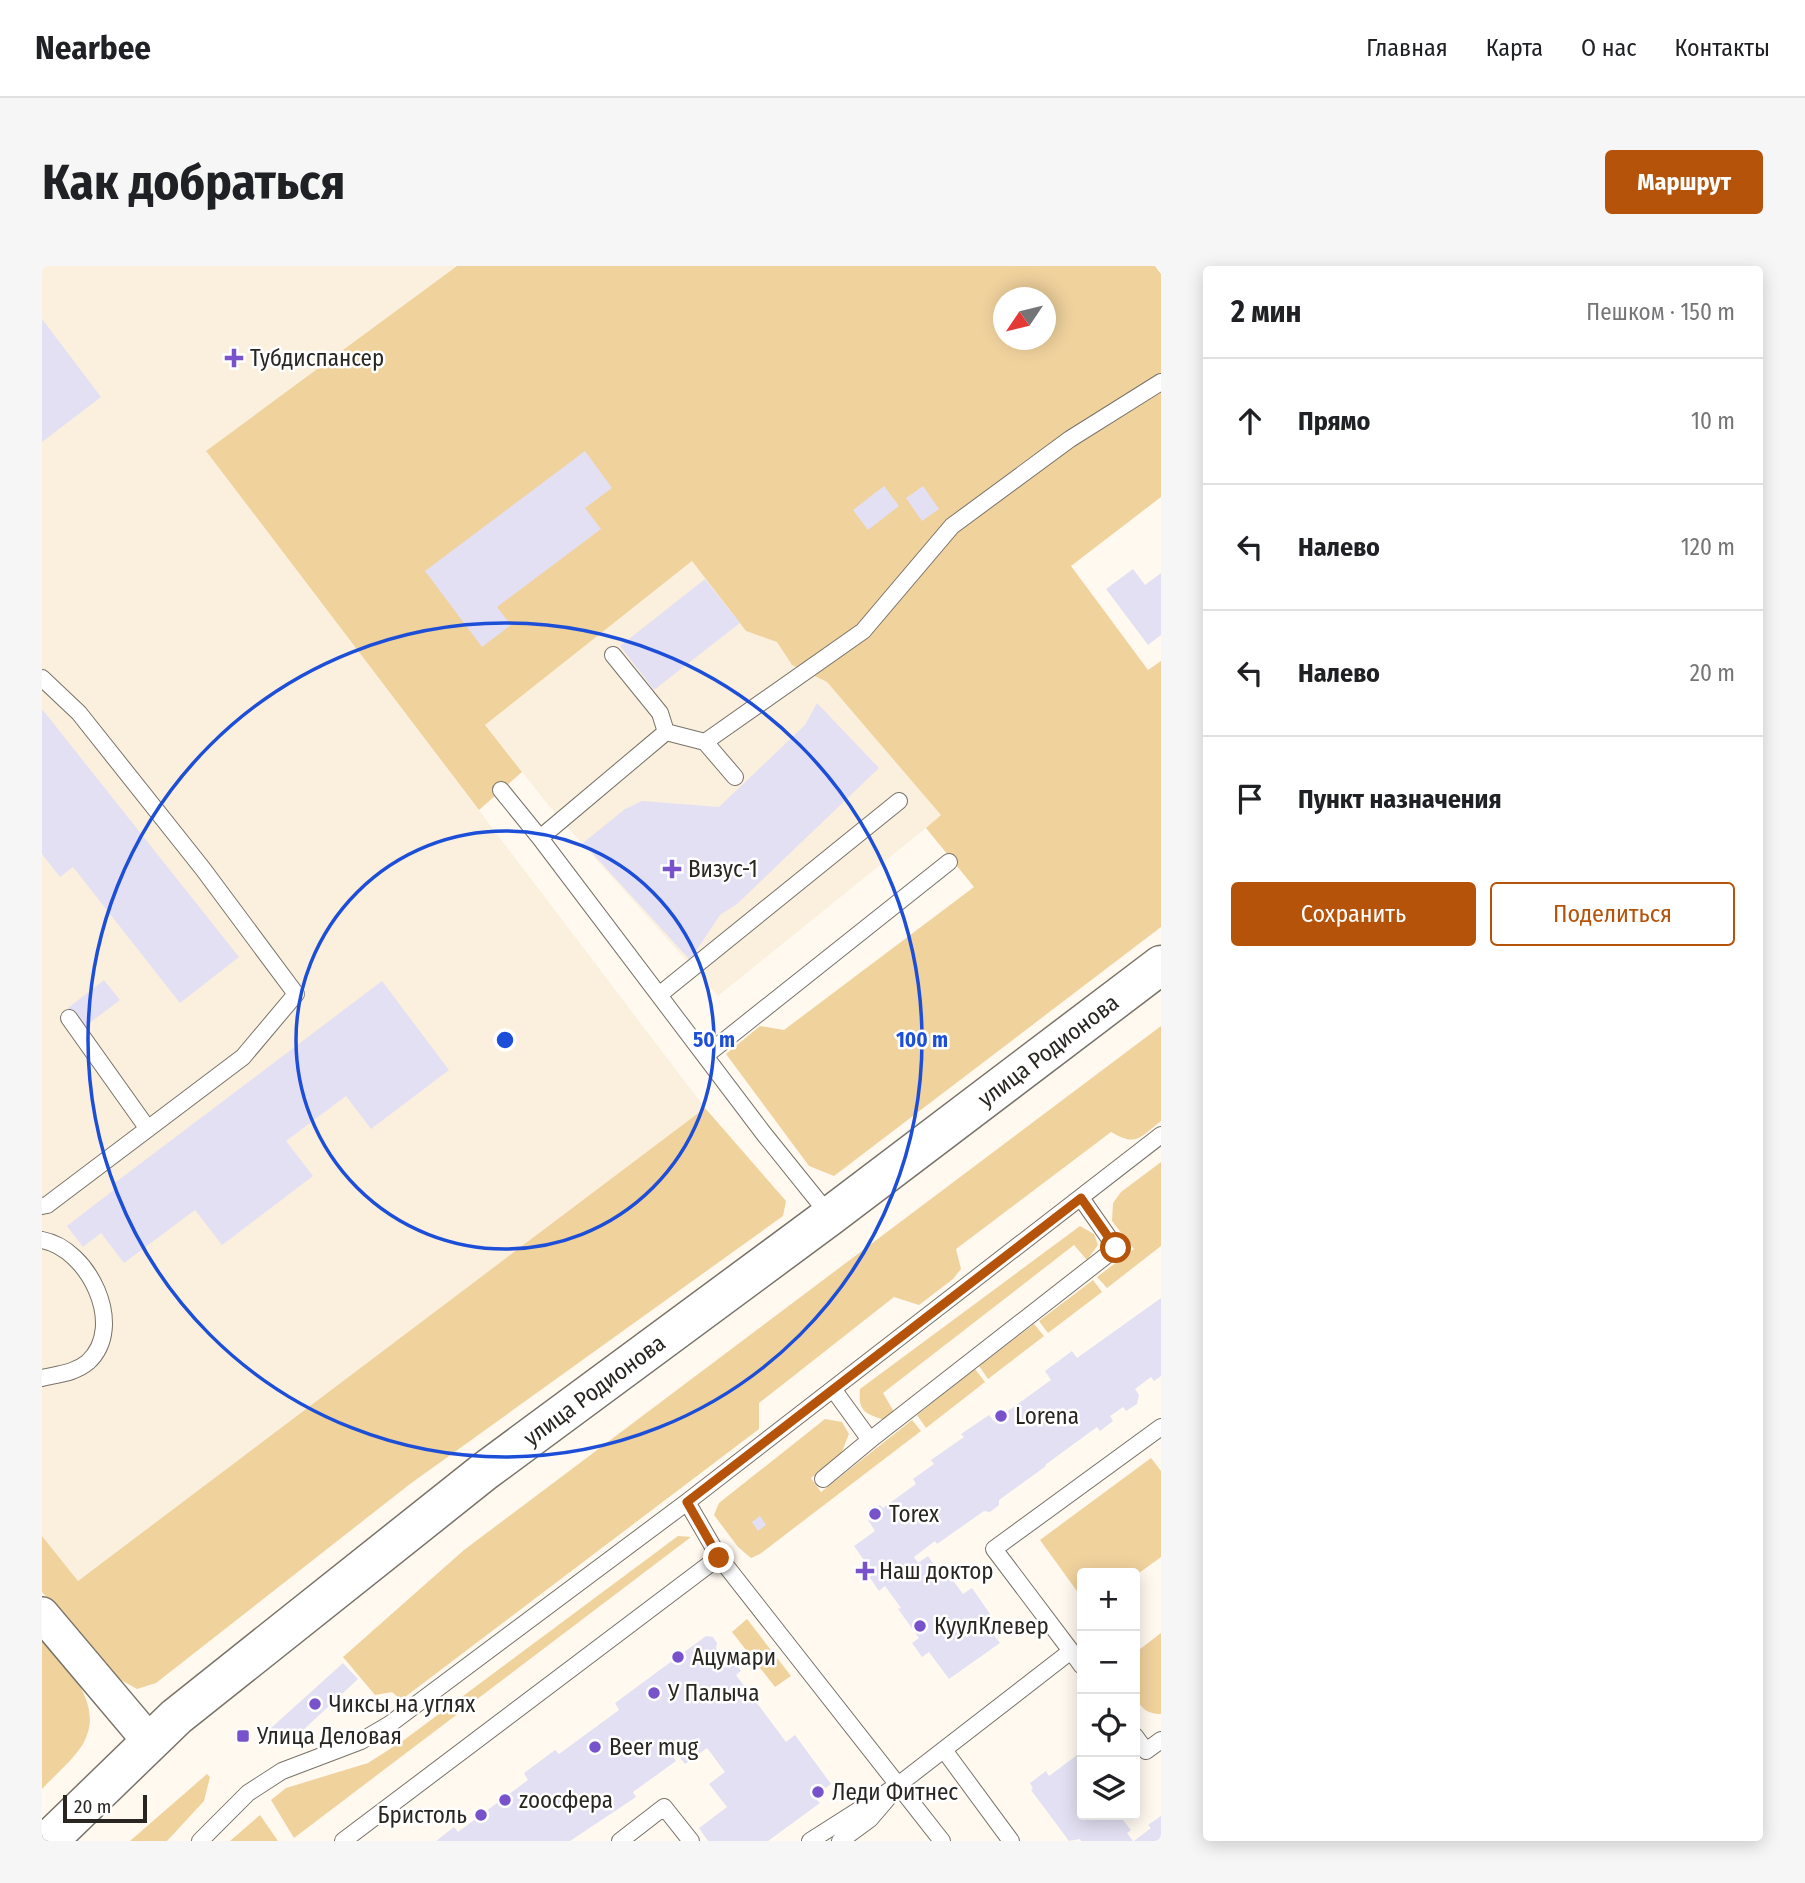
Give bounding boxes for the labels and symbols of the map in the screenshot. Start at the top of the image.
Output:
north arrow [993,287,1056,350]
place label: Тубдиспансер [250,344,384,372]
marker: Тубдиспансер [224,348,244,368]
place label: Визус-1 [688,855,758,883]
marker: Визус-1 [662,859,682,879]
street label: улица Родионова [972,988,1124,1113]
text: 50 m [693,1027,735,1053]
text: 100 m [896,1027,948,1053]
centre of rings [493,1028,517,1052]
route start [1100,1232,1131,1263]
street label: улица Родионова [518,1329,671,1452]
place label: Lorena [1015,1402,1079,1430]
marker: Lorena [993,1408,1009,1424]
place label: Torex [889,1500,939,1528]
marker: Torex [867,1506,883,1522]
route end [703,1542,734,1573]
place label: Наш доктор [879,1557,994,1585]
marker: Наш доктор [857,1563,873,1579]
place label: КуулКлевер [934,1612,1049,1640]
marker: КуулКлевер [912,1618,928,1634]
place label: Ацумари [692,1643,776,1671]
marker: Ацумари [670,1649,686,1665]
place label: У Палыча [667,1679,760,1707]
marker: У Палыча [646,1685,662,1701]
place label: Чиксы на углях [329,1690,475,1718]
marker: Чиксы на углях [307,1696,323,1712]
place label: Улица Деловая [256,1722,402,1750]
marker: Улица Деловая [235,1728,251,1744]
place label: Beer mug [609,1733,698,1761]
marker: Beer mug [587,1739,603,1755]
place label: Леди Фитнес [832,1778,958,1806]
marker: Леди Фитнес [810,1784,826,1800]
place label: zooсфера [519,1786,613,1814]
scale bar [63,1792,147,1824]
marker: zooсфера [497,1792,513,1808]
place label: Бристоль [377,1801,467,1829]
marker: Бристоль [473,1807,489,1823]

